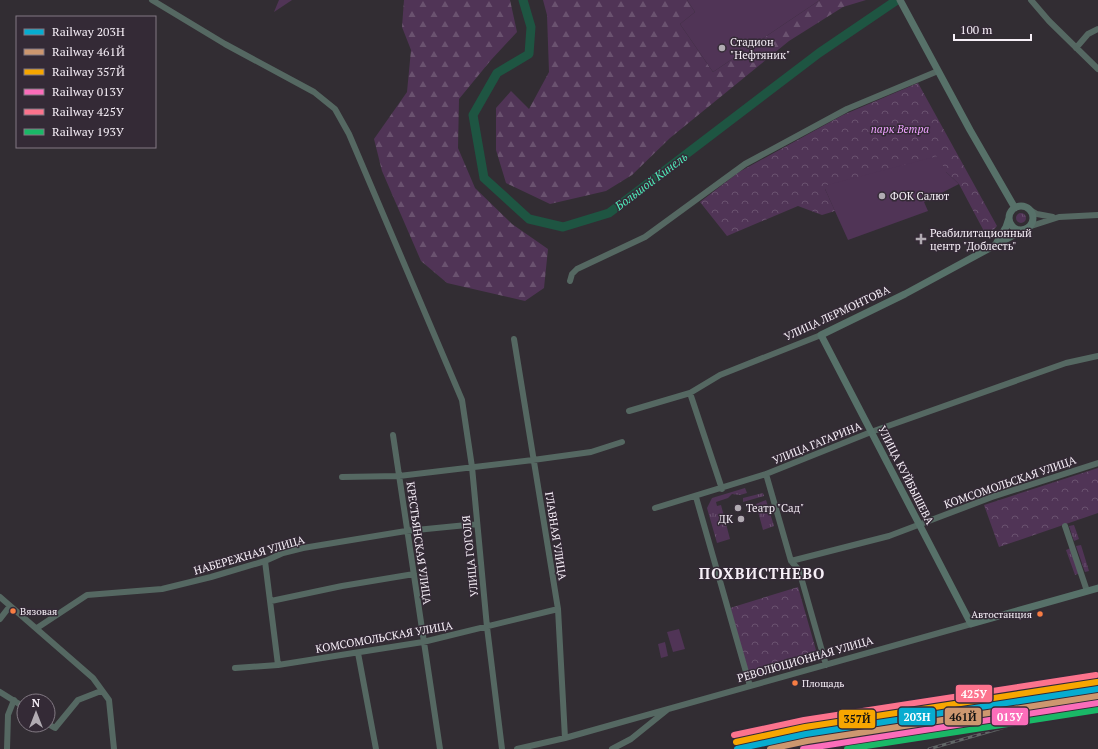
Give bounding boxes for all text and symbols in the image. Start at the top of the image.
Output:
legend [16,16,156,148]
scale bar [954,16,1031,42]
text: 100 m [960,22,993,37]
text: Railway 203Н [52,24,125,39]
place label: Стадион "Нефтяник" [730,35,790,62]
marker: Стадион "Нефтяник" [717,43,727,53]
text: Railway 461Й [52,44,125,59]
text: Railway 357Й [52,64,125,79]
text: Railway 013У [52,84,124,99]
text: Railway 425У [52,104,124,119]
park label: парк Ветра [871,122,929,136]
text: Railway 193У [52,124,124,139]
water label: Большой Кинель [611,148,691,214]
place label: ФОК Салют [890,189,950,203]
marker: ФОК Салют [877,191,887,201]
place label: Реабилитационный центр "Доблесть" [930,226,1032,253]
marker: Реабилитационный центр "Доблесть" [915,233,927,245]
street label: УЛИЦА ЛЕРМОНТОВА [782,282,893,344]
street label: УЛИЦА ГАГАРИНА [770,419,864,467]
street label: УЛИЦА КУЙБЫШЕВА [875,423,937,527]
street label: КОМСОМОЛЬСКАЯ УЛИЦА [942,453,1078,511]
street label: КРЕСТЬЯНСКАЯ УЛИЦА [403,481,435,606]
street label: ГЛАВНАЯ УЛИЦА [542,491,570,582]
place label: Театр "Сад" [746,501,804,515]
marker: Театр "Сад" [733,503,743,513]
place label: ДК [718,512,734,526]
marker: ДК [736,514,746,524]
street label: УЛИЦА ГОГОЛЯ [459,515,481,597]
street label: НАБЕРЕЖНАЯ УЛИЦА [192,532,306,578]
district label: ПОХВИСТНЕВО [699,563,825,583]
place label: Вязовая [20,605,57,618]
marker: Вязовая [8,606,18,616]
place label: Автостанция [971,608,1032,621]
marker: Автостанция [1035,609,1045,619]
street label: КОМСОМОЛЬСКАЯ УЛИЦА [314,618,454,656]
street label: РЕВОЛЮЦИОННАЯ УЛИЦА [736,633,875,685]
place label: Площадь [802,677,844,690]
marker: Площадь [790,678,800,688]
line badge: 425У [955,684,993,703]
text: 425У [961,687,988,701]
north arrow [16,693,56,733]
text: N [32,696,41,710]
line badge: 203Н [898,707,936,726]
line badge: 461Й [944,707,982,726]
line badge: 013У [991,707,1029,726]
line badge: 357Й [838,709,876,729]
text: 203Н [903,710,931,724]
text: 461Й [949,710,977,724]
text: 013У [997,710,1024,724]
text: 357Й [843,712,871,726]

